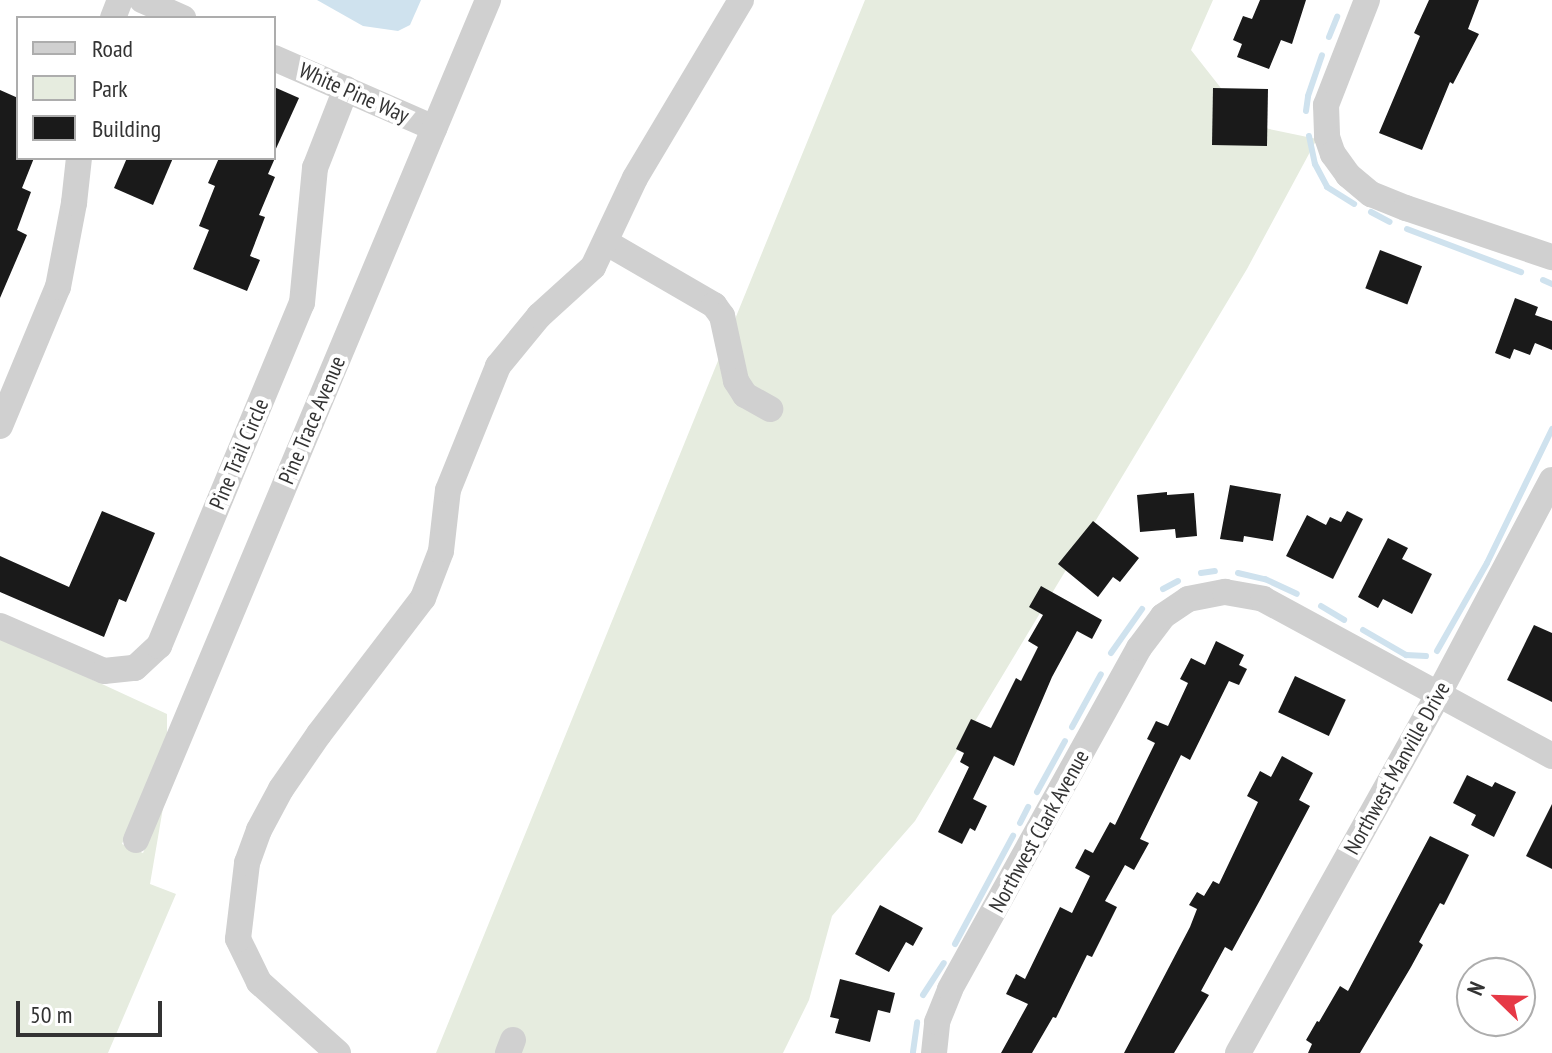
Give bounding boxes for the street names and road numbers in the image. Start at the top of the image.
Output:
street label: White Pine Way [295,57,413,129]
street label: Pine Trace Avenue [273,351,351,489]
street label: Pine Trail Circle [204,394,274,514]
street label: Northwest Manville Drive [1339,677,1455,859]
street label: Northwest Clark Avenue [983,745,1095,917]

